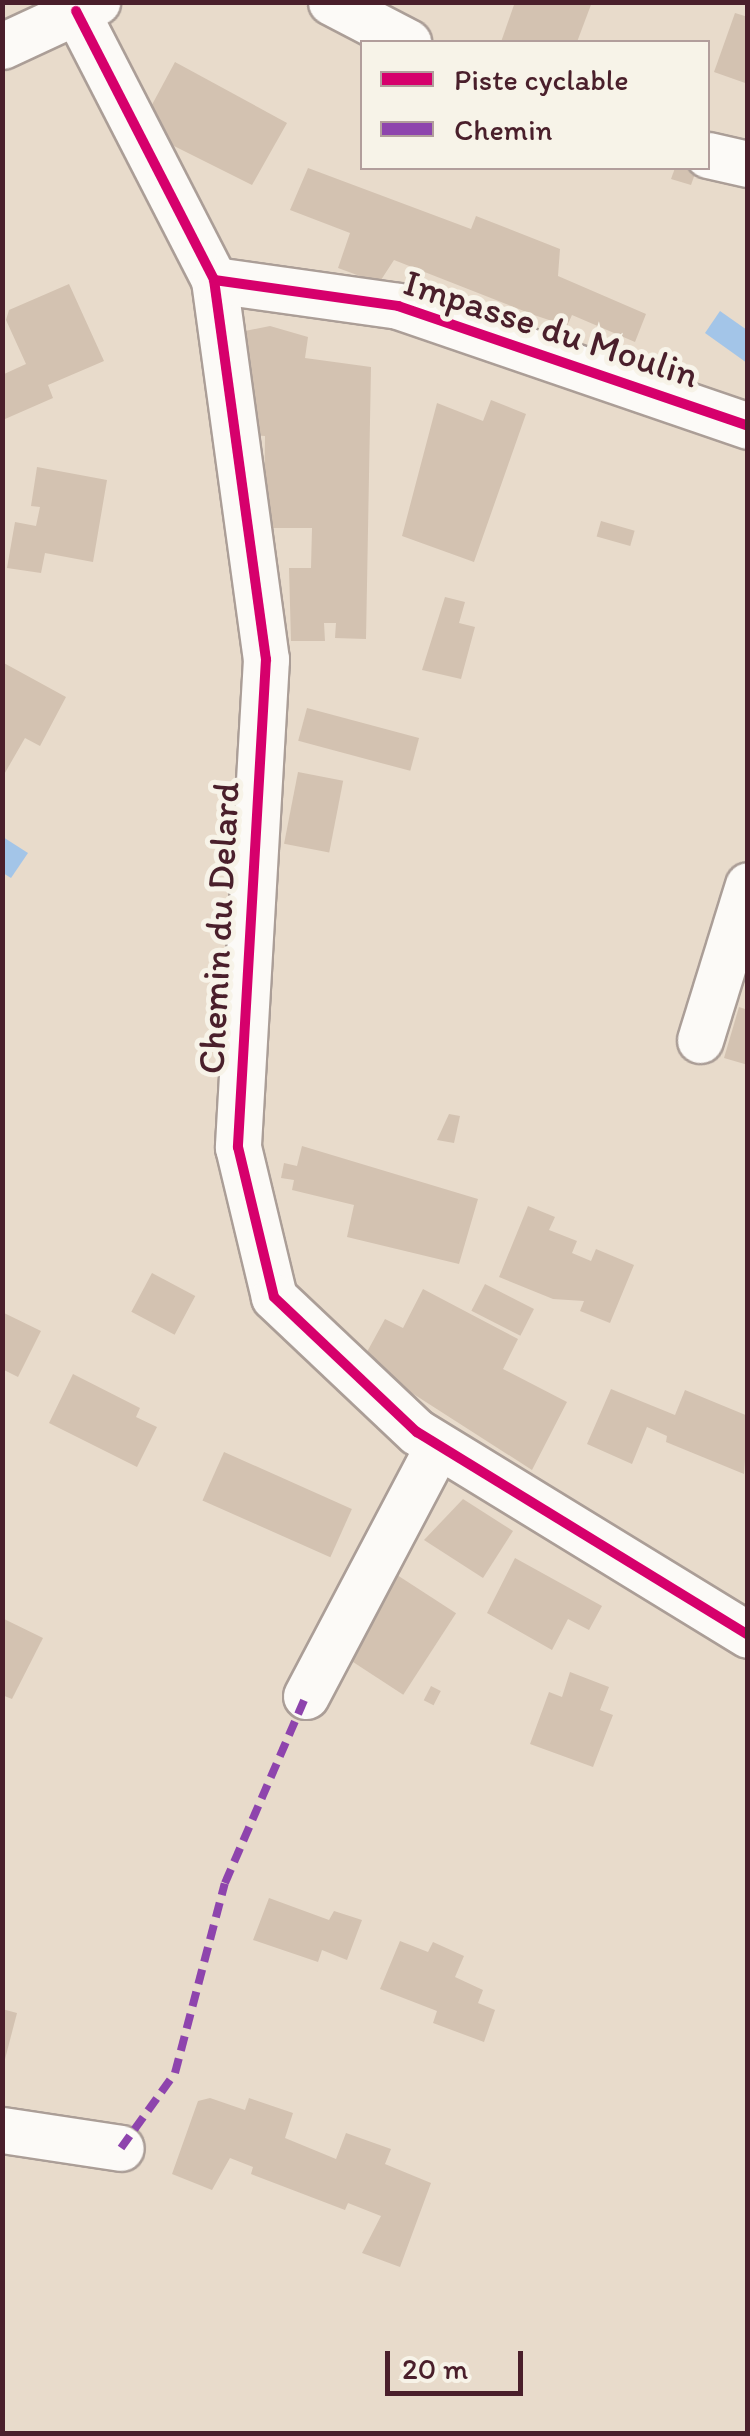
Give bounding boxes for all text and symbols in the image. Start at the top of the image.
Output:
legend [360,40,710,170]
text: Piste cyclable [454,61,629,98]
text: Chemin [454,111,553,148]
street label: Impasse du Moulin [398,260,704,398]
street label: Chemin du Delard [189,781,249,1075]
scale bar [390,2331,528,2393]
text: 20 m [402,2350,468,2387]

